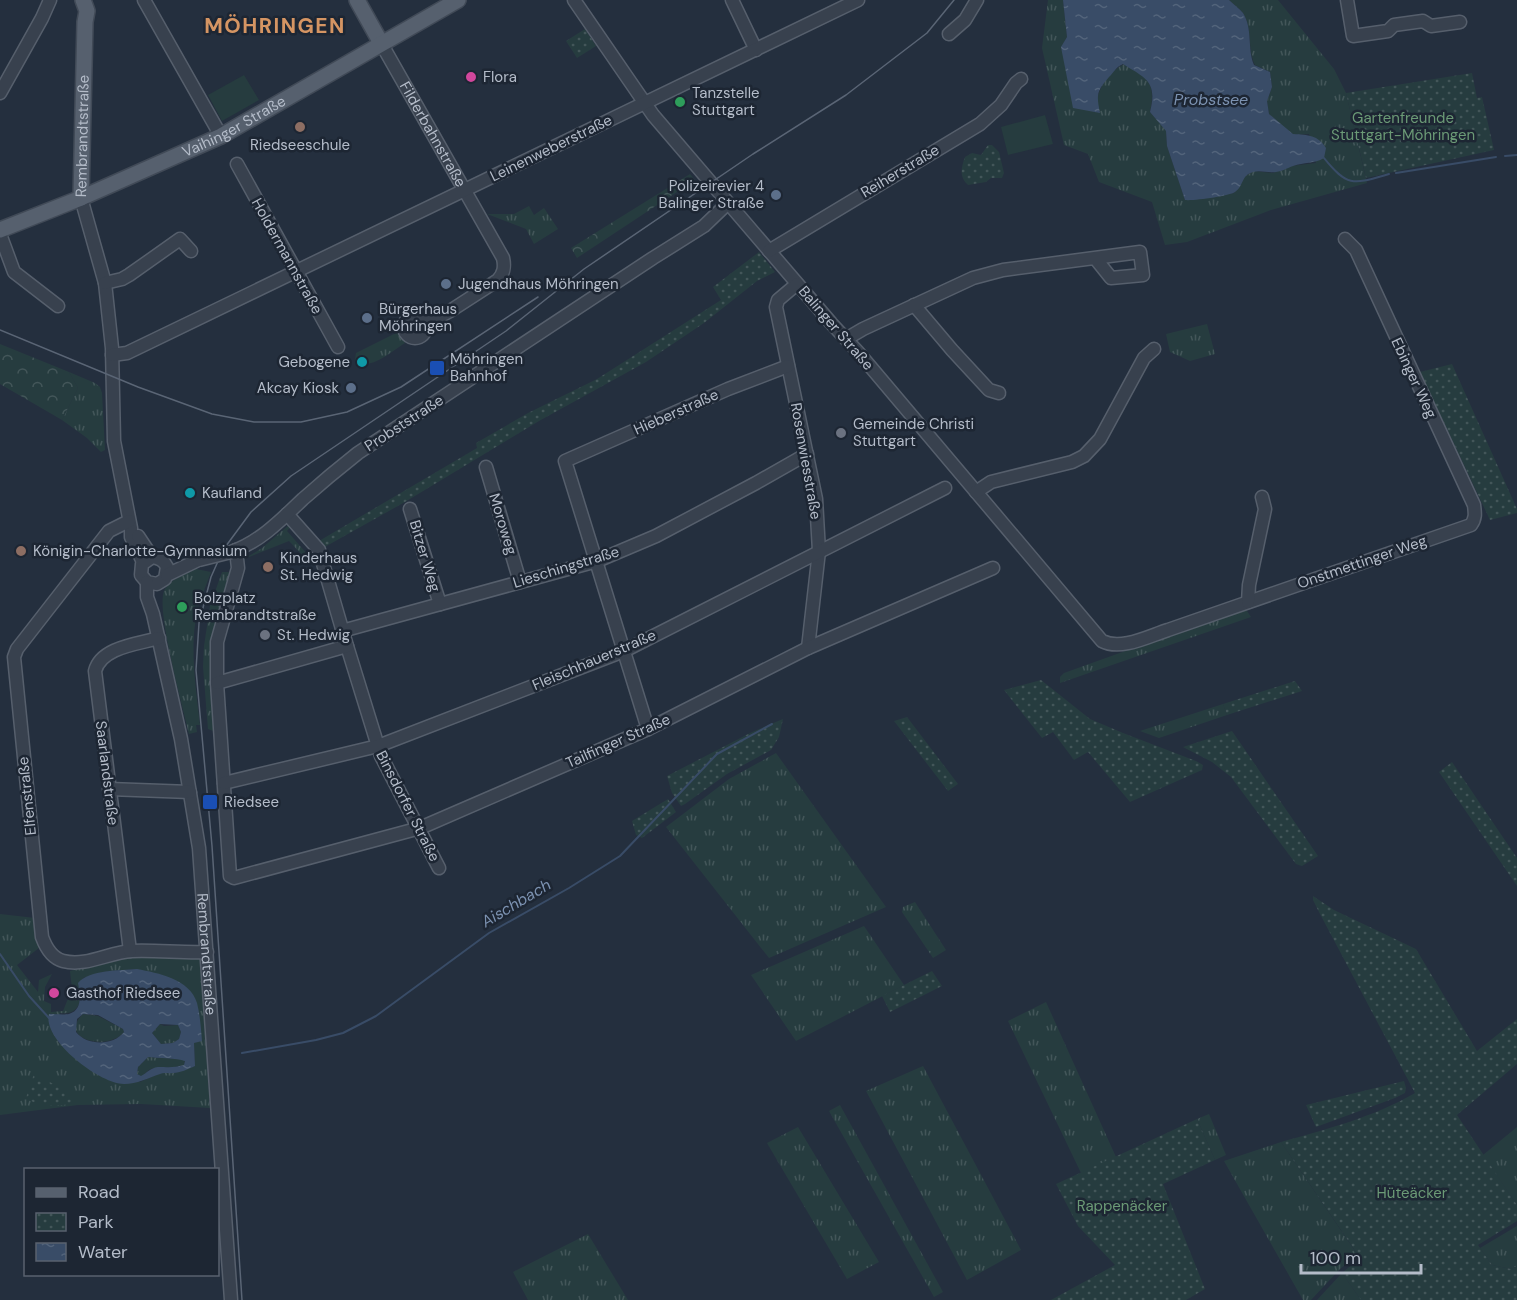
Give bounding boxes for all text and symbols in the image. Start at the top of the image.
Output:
district label: MÖHRINGEN [204,12,346,40]
place label: Flora [483,67,517,87]
marker: Flora [464,70,478,84]
street label: Rembrandtstraße [71,75,94,197]
street label: Filderbahnstraße [395,78,471,191]
place label: Tanzstelle Stuttgart [692,83,760,120]
water label: Probstsee [1174,89,1248,110]
street label: Vaihinger Straße [179,91,289,162]
marker: Tanzstelle Stuttgart [673,95,687,109]
park label: Gartenfreunde Stuttgart-Möhringen [1331,108,1475,145]
street label: Leinenweberstraße [487,110,615,186]
marker: Riedseeschule [293,120,307,134]
place label: Riedseeschule [250,135,350,155]
street label: Reiherstraße [857,140,943,202]
place label: Polizeirevier 4 Balinger Straße [659,176,764,213]
marker: Polizeirevier 4 Balinger Straße [769,188,783,202]
street label: Holdermannstraße [247,194,327,318]
place label: Jugendhaus Möhringen [458,274,619,294]
marker: Jugendhaus Möhringen [439,277,453,291]
street label: Balinger Straße [794,282,878,374]
place label: Bürgerhaus Möhringen [379,299,457,336]
marker: Bürgerhaus Möhringen [360,311,374,325]
street label: Ebinger Weg [1387,334,1441,422]
place label: Möhringen Bahnhof [450,349,523,386]
place label: Gebogene [278,352,350,372]
marker: Gebogene [355,355,369,369]
marker: Möhringen Bahnhof [428,359,446,377]
place label: Akcay Kiosk [257,378,339,398]
marker: Akcay Kiosk [344,381,358,395]
street label: Hieberstraße [630,384,722,440]
street label: Probststraße [361,390,447,456]
street label: Rosenwiesstraße [786,401,826,521]
place label: Gemeinde Christi Stuttgart [853,414,974,451]
marker: Gemeinde Christi Stuttgart [834,426,848,440]
place label: Kaufland [202,483,262,503]
marker: Kaufland [183,486,197,500]
street label: Moroweg [484,491,522,557]
street label: Bitzer Weg [405,518,445,594]
street label: Onstmettinger Weg [1295,530,1429,594]
place label: Königin-Charlotte-Gymnasium [33,541,247,561]
street label: Lieschingstraße [510,541,622,593]
marker: Königin-Charlotte-Gymnasium [14,544,28,558]
place label: Kinderhaus St. Hedwig [280,548,357,585]
marker: Kinderhaus St. Hedwig [261,560,275,574]
place label: Bolzplatz Rembrandtstraße [194,588,316,625]
marker: Bolzplatz Rembrandtstraße [175,600,189,614]
place label: St. Hedwig [277,625,350,645]
street label: Fleischhauerstraße [529,625,659,695]
marker: St. Hedwig [258,628,272,642]
street label: Tailfinger Straße [563,709,673,773]
street label: Saarlandstraße [91,720,123,826]
street label: Binsdorfer Straße [371,747,445,865]
street label: Elfenstraße [13,756,41,836]
place label: Riedsee [224,792,279,812]
marker: Riedsee [201,793,219,811]
water label: Aischbach [476,874,555,933]
street label: Rembrandtstraße [192,892,221,1016]
place label: Gasthof Riedsee [66,983,180,1003]
marker: Gasthof Riedsee [47,986,61,1000]
legend [24,1168,219,1276]
text: Road [78,1180,120,1204]
park label: Hüteäcker [1377,1183,1448,1203]
park label: Rappenäcker [1077,1196,1168,1216]
text: Park [78,1210,114,1234]
scale bar [1301,1237,1421,1275]
text: Water [78,1240,128,1264]
text: 100 m [1310,1246,1361,1270]

